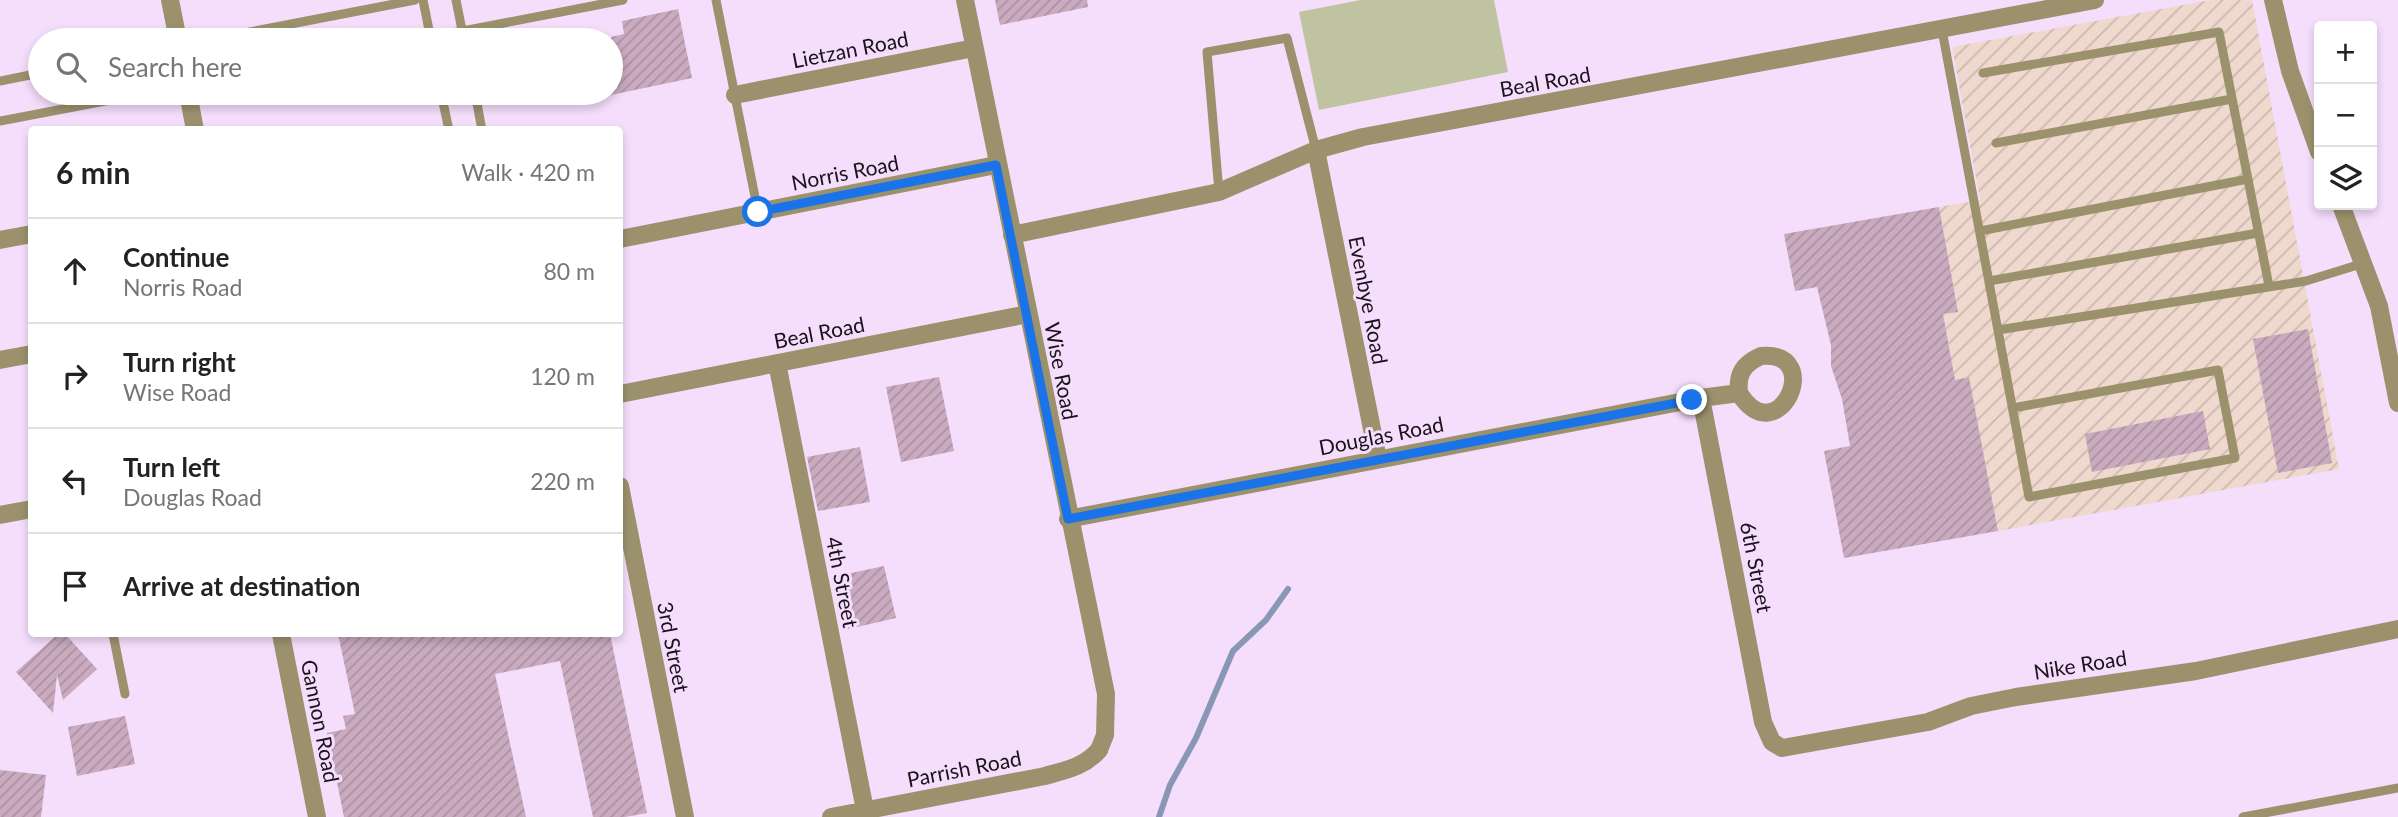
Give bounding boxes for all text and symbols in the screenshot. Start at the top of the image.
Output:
map controls [2314,21,2377,210]
button: + [2314,21,2377,84]
street label: Lietzan Road [790,25,910,73]
search box [28,28,623,105]
icon: search [52,48,90,86]
text: Search here [108,51,242,83]
street label: Beal Road [1498,61,1592,101]
button: − [2314,84,2377,147]
button: layers [2314,147,2377,210]
street label: Norris Road [789,149,901,195]
text: 6 min [56,154,130,190]
text: Walk · 420 m [461,158,595,186]
route start [742,196,773,227]
street label: Evenbye Road [1344,234,1394,366]
text: Continue [123,241,229,273]
icon: ahead [56,252,94,290]
text: 80 m [544,257,595,285]
text: Norris Road [123,273,242,301]
street label: Beal Road [772,311,866,353]
street label: Wise Road [1040,320,1084,422]
text: Turn right [123,346,236,378]
icon: right [56,357,94,395]
text: 120 m [530,362,595,390]
text: Wise Road [123,378,231,406]
route end [1676,384,1707,415]
street label: Douglas Road [1316,411,1446,459]
text: Turn left [123,451,220,483]
icon: left [56,462,94,500]
text: 220 m [530,467,595,495]
text: Douglas Road [123,483,262,511]
street label: 6th Street [1736,519,1778,615]
street label: 4th Street [822,534,864,630]
icon: arrive [56,567,94,605]
text: Arrive at destination [123,570,360,602]
street label: 3rd Street [653,600,695,695]
street label: Nike Road [2032,644,2128,684]
street label: Gannon Road [297,657,345,785]
street label: Parrish Road [905,745,1023,791]

